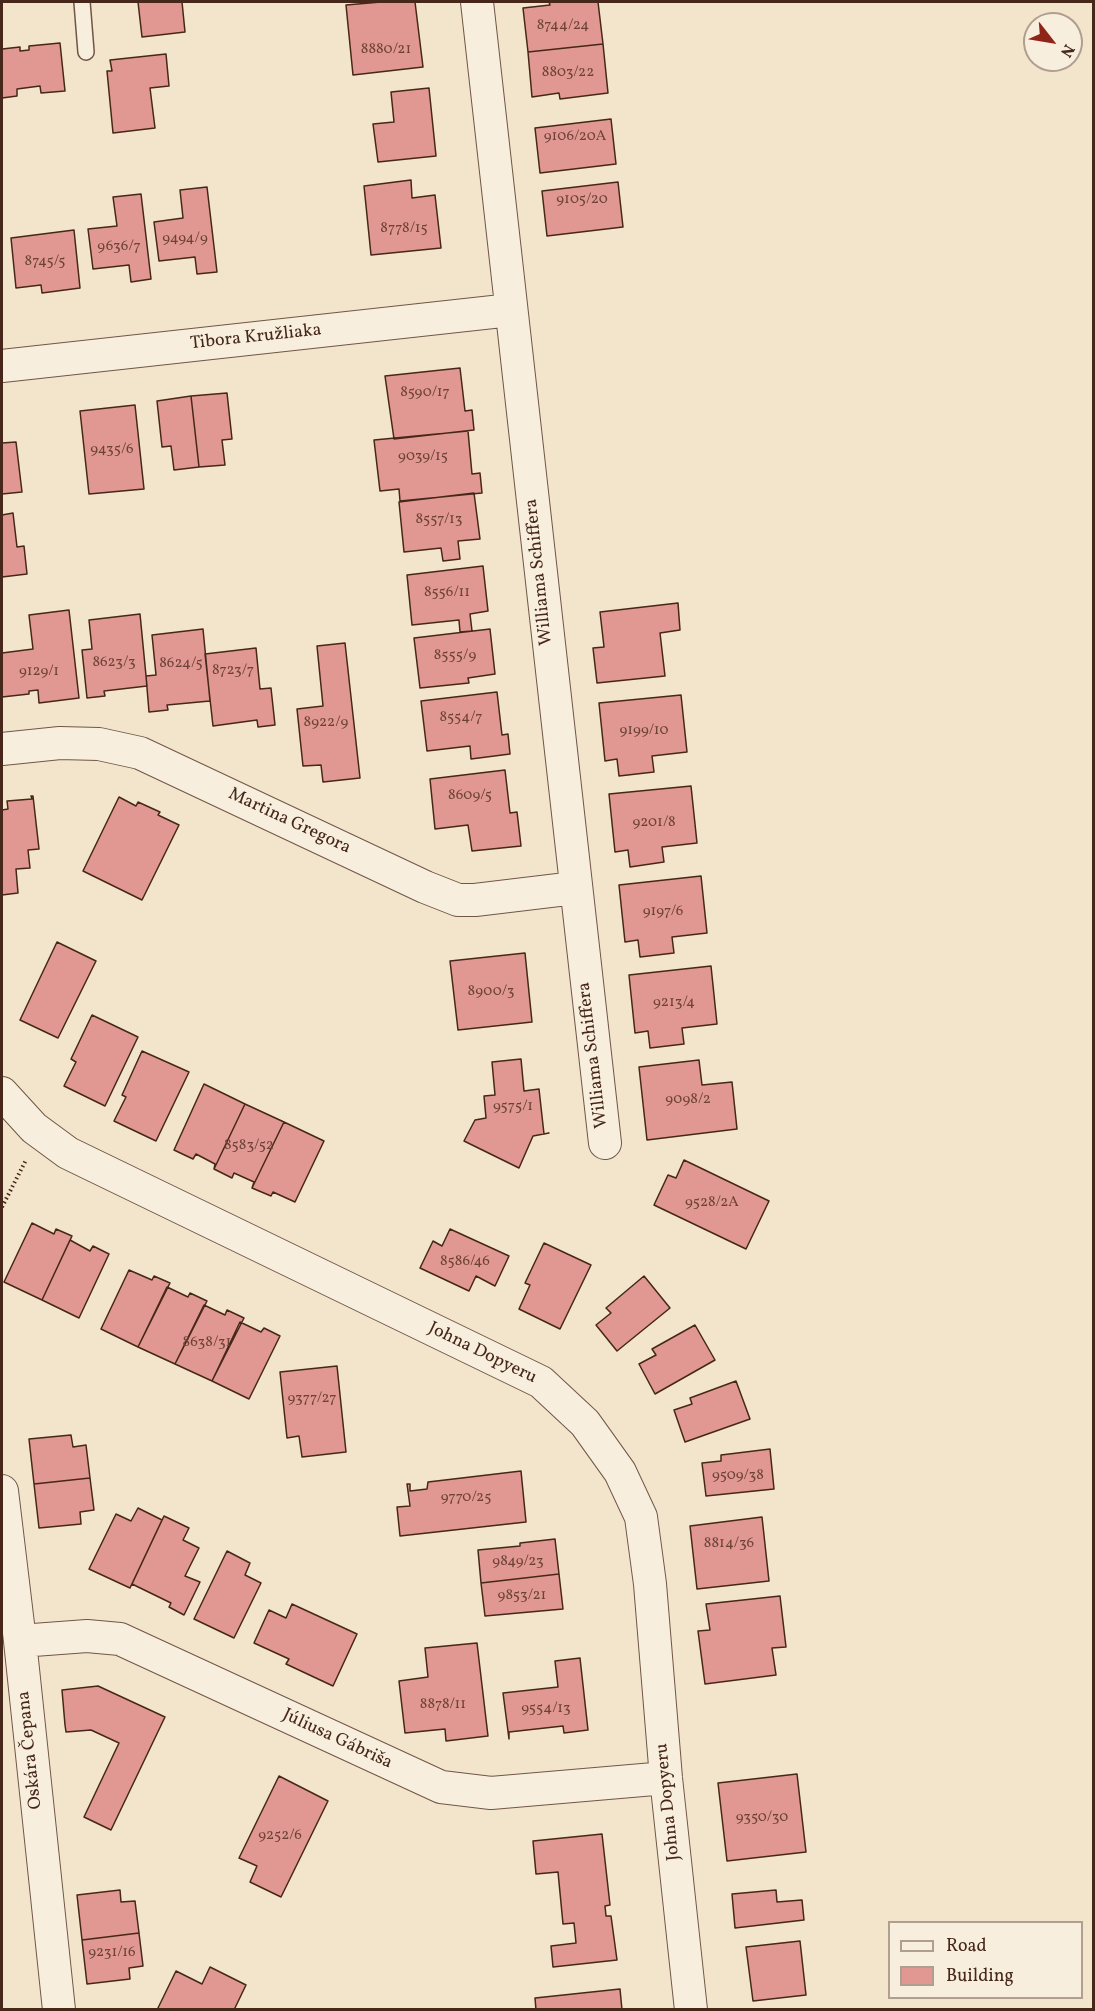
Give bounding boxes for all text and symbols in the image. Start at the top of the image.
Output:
north arrow [1023,12,1083,72]
house number: 8744/24 [537,17,589,35]
text: N [1054,40,1079,61]
house number: 8880/21 [361,41,411,59]
house number: 8803/22 [542,64,594,82]
house number: 9106/20A [544,128,606,146]
house number: 9105/20 [556,191,608,209]
house number: 8778/15 [380,220,428,238]
house number: 9494/9 [162,230,208,248]
house number: 9636/7 [97,238,141,256]
house number: 8745/5 [25,253,65,271]
street label: Tibora Kružliaka [189,320,323,356]
house number: 8590/17 [400,384,450,402]
house number: 9435/6 [90,441,134,459]
house number: 9039/15 [398,448,448,466]
street label: Williama Schiffera [522,498,558,646]
house number: 8557/13 [415,511,463,529]
house number: 8556/11 [424,584,470,602]
house number: 8555/9 [434,647,476,665]
house number: 8623/3 [92,654,136,672]
house number: 8624/5 [159,655,203,673]
house number: 8723/7 [212,662,254,680]
house number: 9129/1 [19,663,59,681]
house number: 8554/7 [439,709,483,727]
house number: 8922/9 [304,714,348,732]
house number: 9199/10 [619,722,669,740]
street label: Martina Gregora [224,784,354,860]
house number: 8609/5 [448,787,492,805]
house number: 9201/8 [632,814,676,832]
house number: 9197/6 [643,903,683,921]
street label: Williama Schiffera [574,981,614,1129]
house number: 8900/3 [468,983,514,1001]
house number: 9213/4 [653,994,695,1012]
house number: 9098/2 [665,1091,711,1109]
house number: 9575/1 [493,1098,533,1116]
house number: 8583/52 [224,1137,274,1155]
house number: 9528/2A [685,1194,739,1212]
house number: 8586/46 [440,1253,490,1271]
street label: Johna Dopyeru [424,1318,540,1390]
house number: 8638/31 [183,1334,231,1352]
house number: 9377/27 [288,1390,336,1408]
house number: 9509/38 [712,1467,764,1485]
house number: 9770/25 [441,1489,491,1507]
house number: 8814/36 [704,1535,754,1553]
house number: 9849/23 [492,1553,544,1571]
house number: 9853/21 [498,1587,546,1605]
street label: Oskára Čepana [14,1690,48,1810]
house number: 8878/11 [420,1696,466,1714]
house number: 9554/13 [521,1700,571,1718]
street label: Júliusa Gábriša [279,1705,395,1775]
street label: Johna Dopyeru [652,1742,686,1862]
house number: 9350/30 [736,1809,788,1827]
house number: 9252/6 [258,1827,302,1845]
legend [888,1921,1083,1999]
text: Road [946,1934,987,1959]
house number: 9231/16 [88,1944,136,1962]
text: Building [946,1964,1014,1989]

